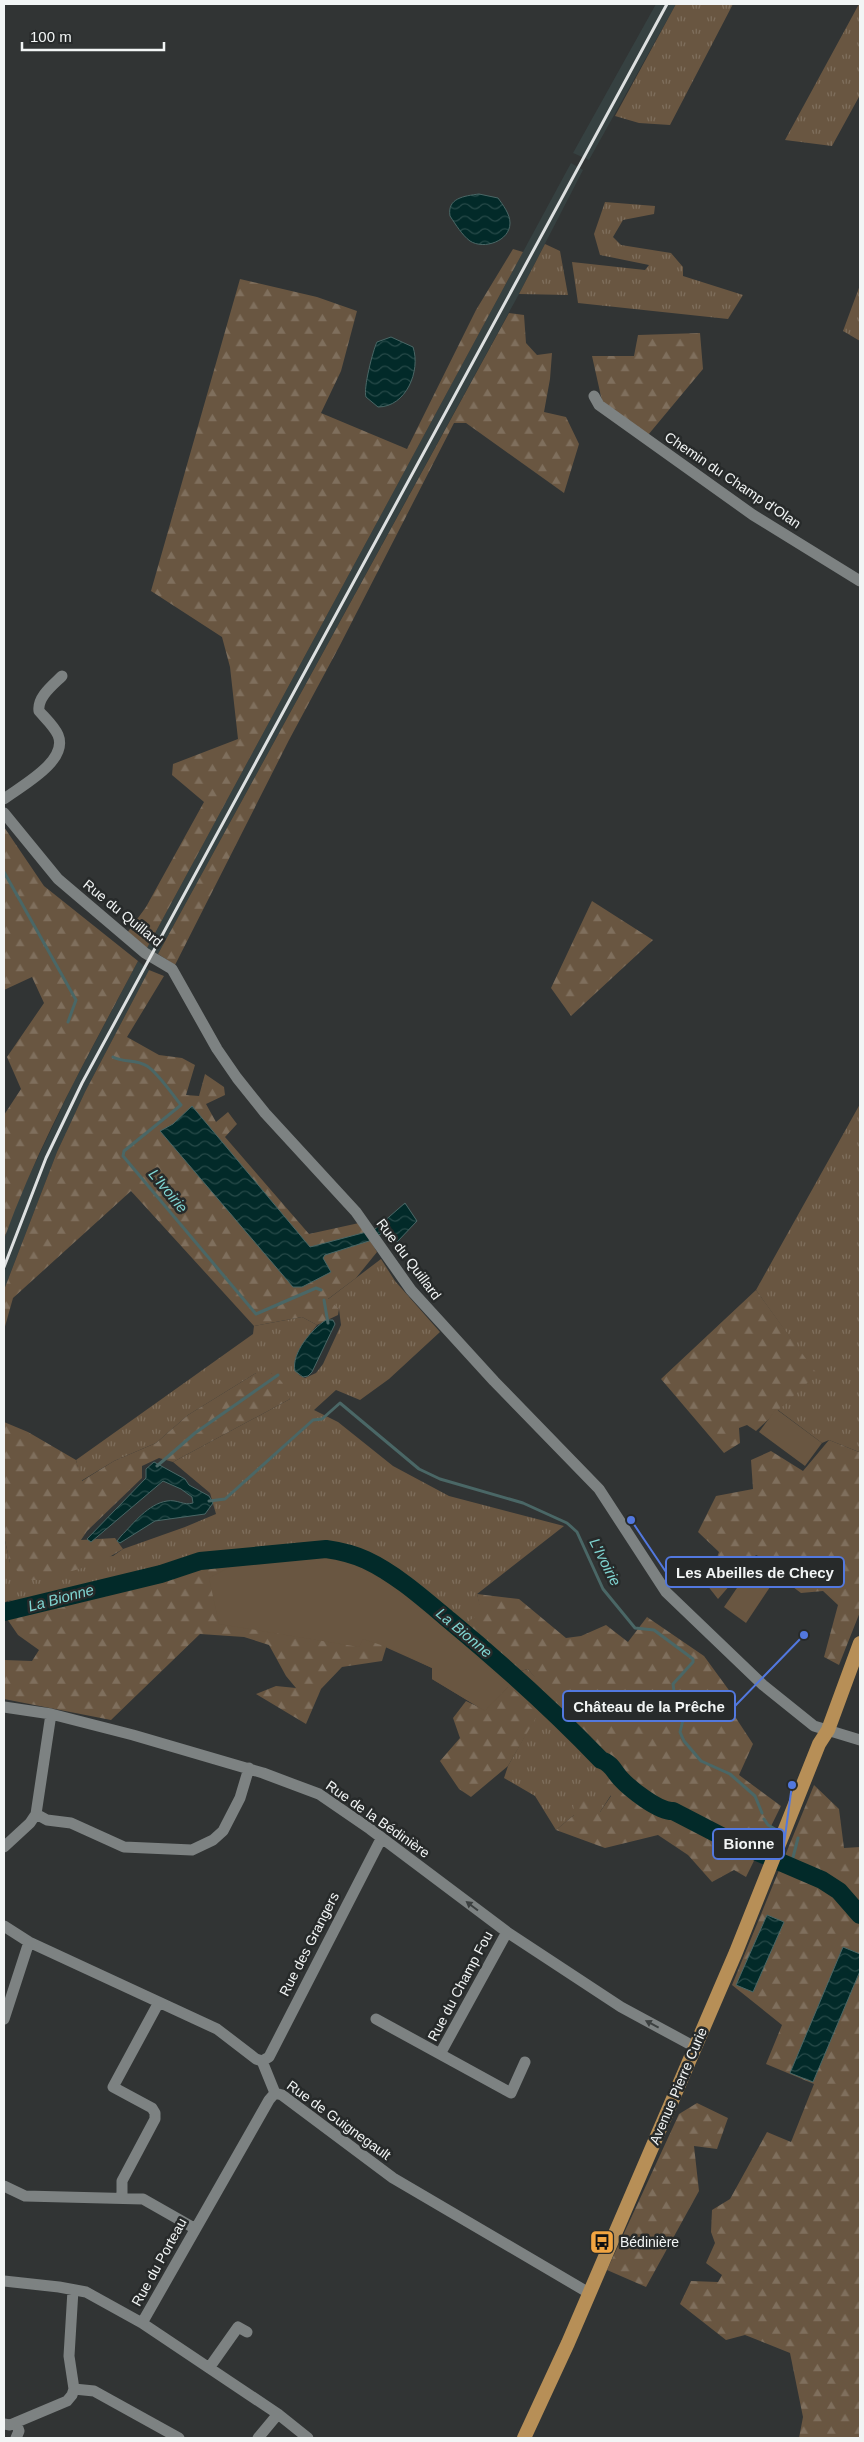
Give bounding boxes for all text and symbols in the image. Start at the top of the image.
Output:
scale bar [22,20,165,52]
text: 100 m [30,28,72,45]
street label: Chemin du Champ d'Olan [662,428,804,532]
street label: Rue du Quillard [80,876,166,950]
water label: L'Ivoirie [145,1166,191,1216]
street label: Rue du Quillard [373,1215,445,1303]
water label: L'Ivoirie [586,1535,625,1588]
callout: Les Abeilles de Checy [666,1557,844,1587]
text: Les Abeilles de Checy [676,1564,835,1581]
water label: La Bionne [26,1581,96,1614]
water label: La Bionne [433,1604,496,1661]
callout: Château de la Prêche [563,1691,735,1721]
text: Château de la Prêche [573,1698,725,1715]
street label: Rue de la Bédinière [323,1777,433,1861]
callout: Bionne [713,1829,784,1859]
text: Bionne [724,1835,774,1852]
street label: Rue des Grangers [276,1889,342,1999]
one-way arrow [465,1901,479,1911]
street label: Rue du Champ Fou [424,1928,496,2044]
one-way arrow [645,2020,658,2029]
street label: Avenue Pierre Curie [646,2025,710,2147]
street label: Rue de Guignegault [284,2077,394,2163]
street label: Rue du Porteau [128,2215,190,2309]
bus stop icon: Bédinière [589,2229,615,2255]
place label: Bédinière [620,2234,679,2250]

